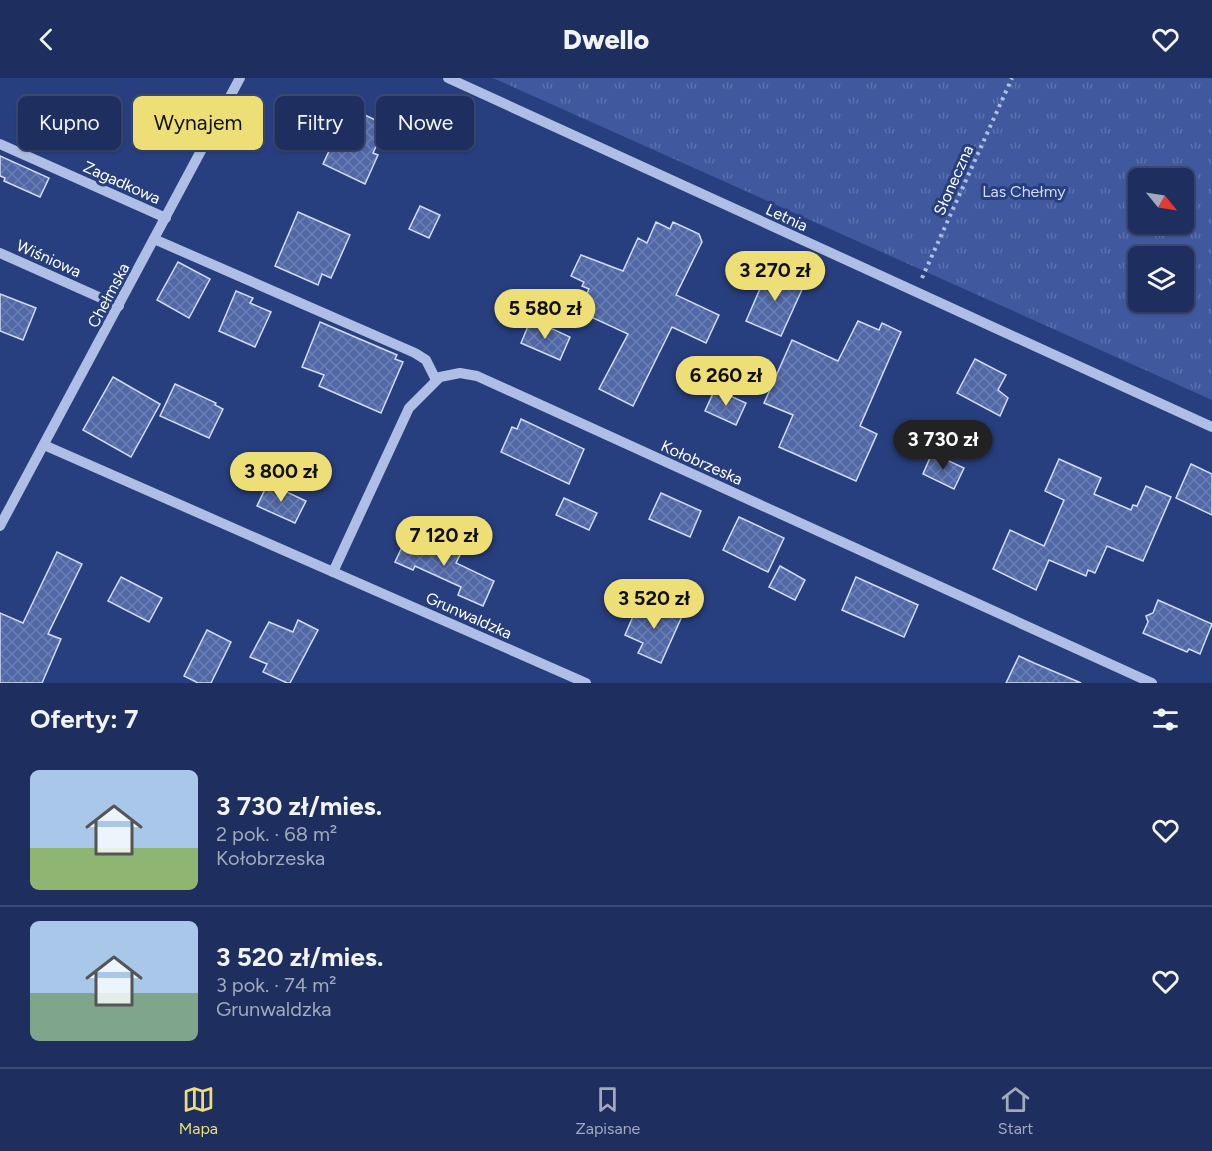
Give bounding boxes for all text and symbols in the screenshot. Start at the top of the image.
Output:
icon: back [30,23,63,56]
text: Dwello [563,23,649,56]
icon: heart [1149,23,1182,56]
chip: Kupno [18,96,121,150]
chip: Wynajem [133,96,263,150]
chip: Filtry [275,96,364,150]
chip: Nowe [376,96,474,150]
street label: Słoneczna [930,142,977,218]
street label: Zagadkowa [80,157,163,208]
north arrow [1128,168,1194,234]
map controls [1128,168,1194,312]
park label: Las Chełmy [982,182,1066,201]
street label: Letnia [763,200,811,235]
street label: Wiśniowa [13,236,84,281]
button: layers [1128,246,1194,312]
pin: 3 270 zł [713,251,837,302]
text: 3 270 zł [739,258,811,282]
street label: Chełmska [83,260,133,331]
pin: 5 580 zł [483,289,607,340]
text: 5 580 zł [508,296,582,320]
pin: 6 260 zł [664,356,788,407]
text: 6 260 zł [690,363,762,387]
pin: 3 730 zł [881,420,1005,471]
text: 3 730 zł [907,427,979,451]
street label: Kołobrzeska [658,436,746,489]
pin: 3 800 zł [219,452,343,503]
text: 3 800 zł [244,459,318,483]
pin: 7 120 zł [382,516,506,567]
text: 7 120 zł [410,523,478,547]
pin: 3 520 zł [592,579,716,630]
text: 3 520 zł [618,586,690,610]
street label: Grunwaldzka [423,588,515,643]
text: Oferty: 7 [30,703,139,735]
icon: filters [1149,703,1182,736]
text: 3 730 zł/mies. [216,790,382,822]
icon: home [78,794,150,866]
icon: heart [1149,814,1182,847]
text: 2 pok. · 68 m² [216,822,337,846]
text: Kołobrzeska [216,846,325,870]
text: 3 520 zł/mies. [216,941,383,973]
icon: home [78,945,150,1017]
icon: heart [1149,965,1182,998]
text: 3 pok. · 74 m² [216,973,336,997]
text: Grunwaldzka [216,997,331,1021]
tab: Mapa [179,1083,218,1138]
tab: Zapisane [575,1083,640,1138]
tab: Start [998,1083,1033,1138]

